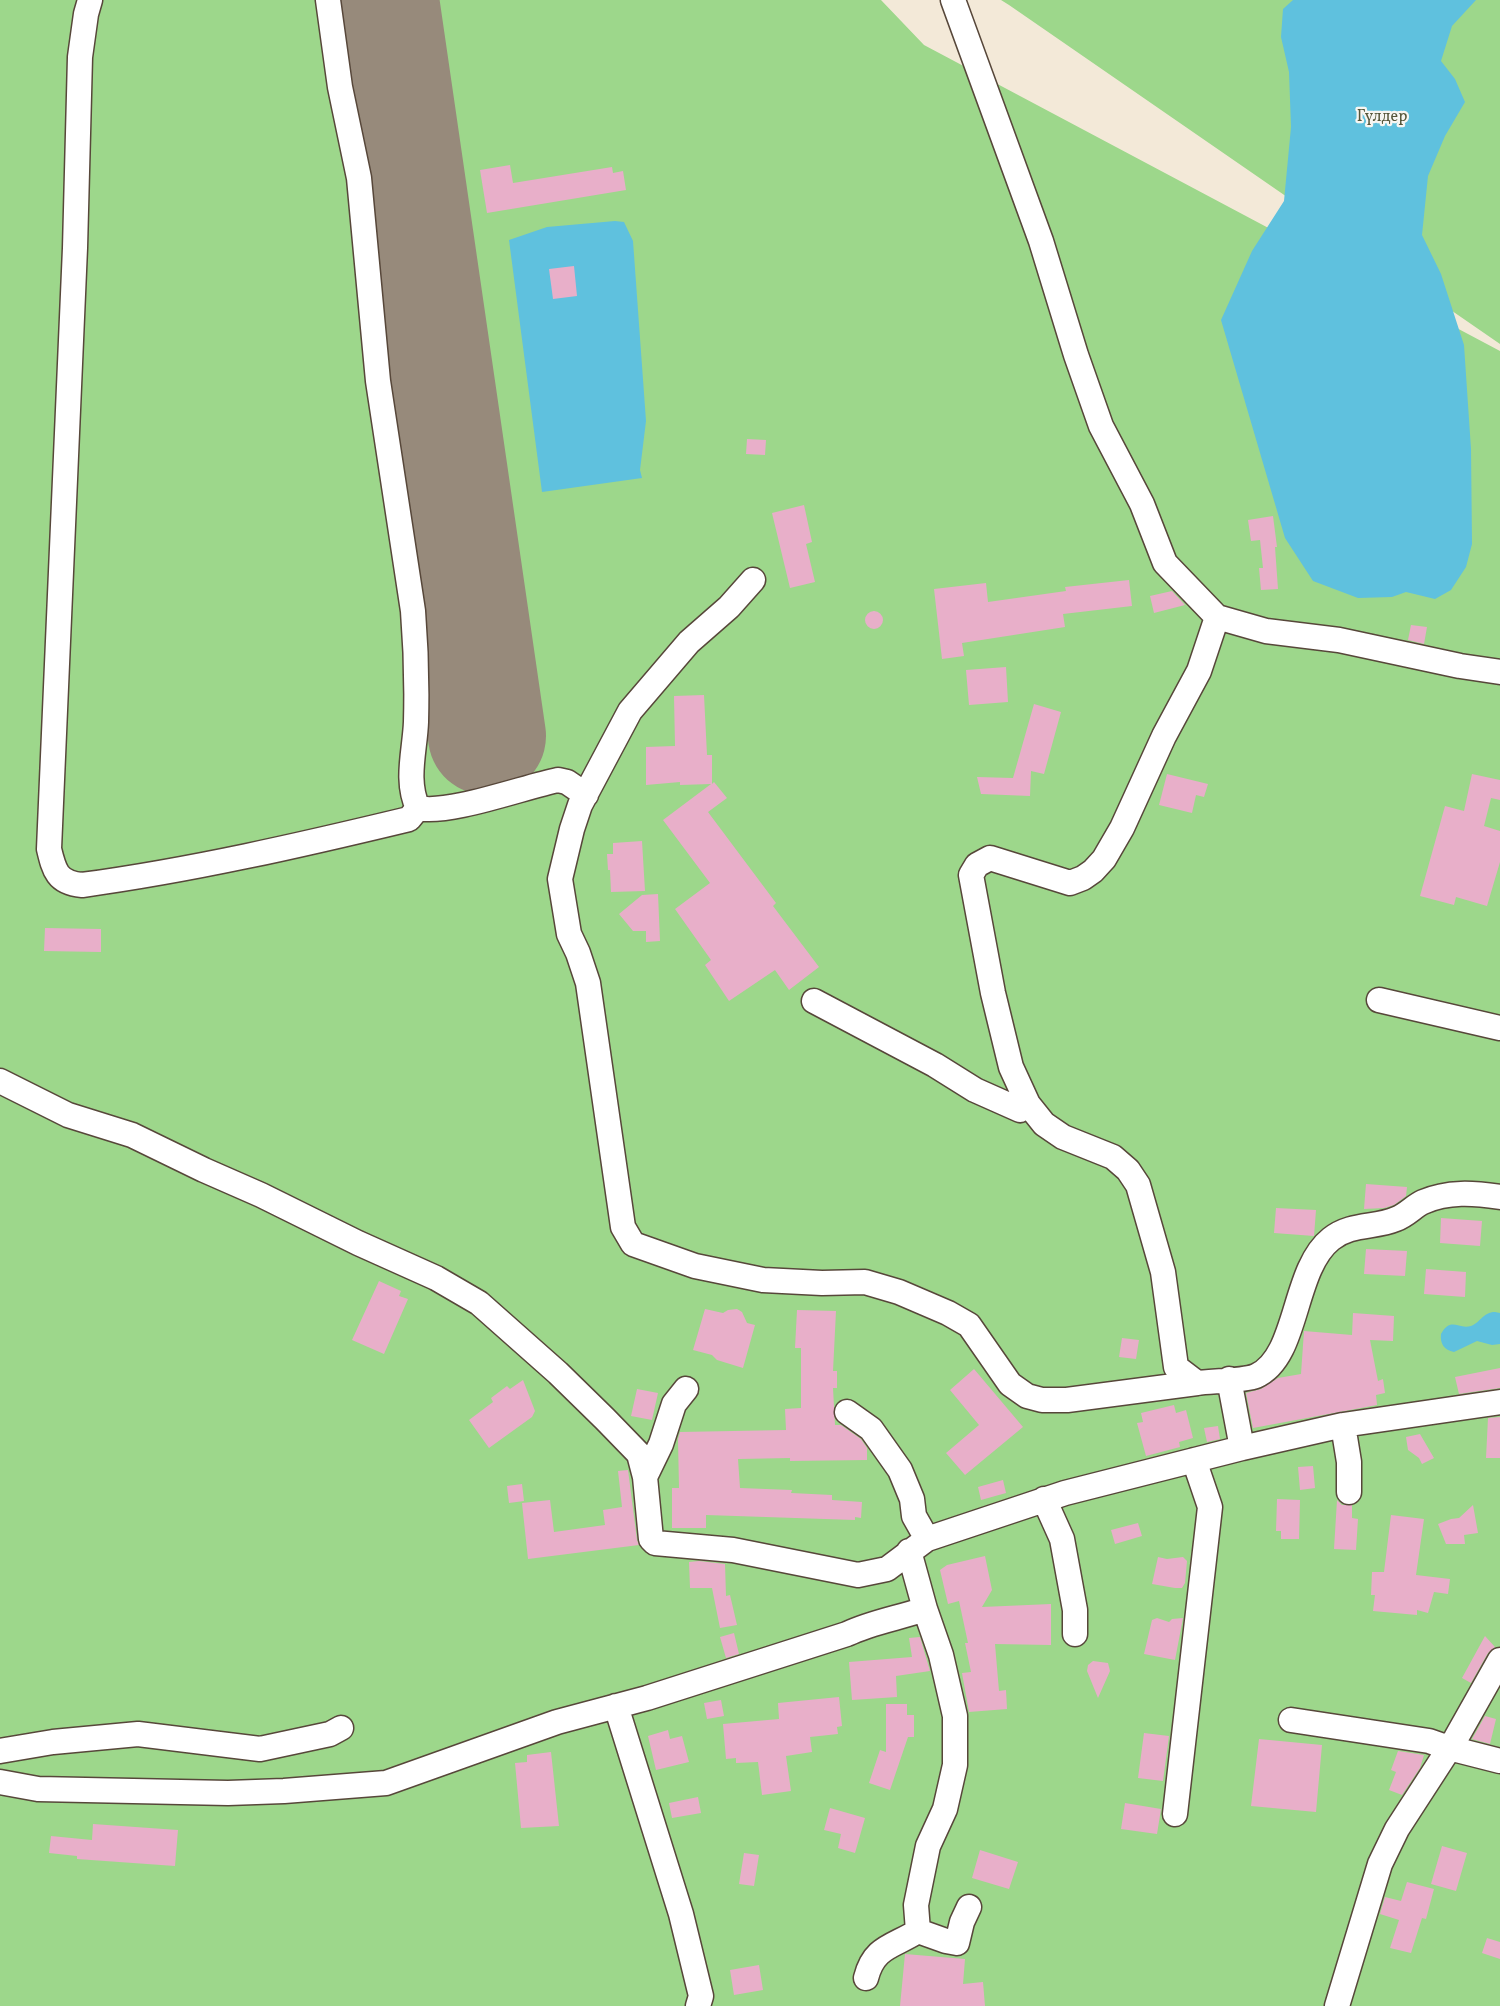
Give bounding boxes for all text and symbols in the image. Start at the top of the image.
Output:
park label: Гүлдер [1357,108,1407,128]

